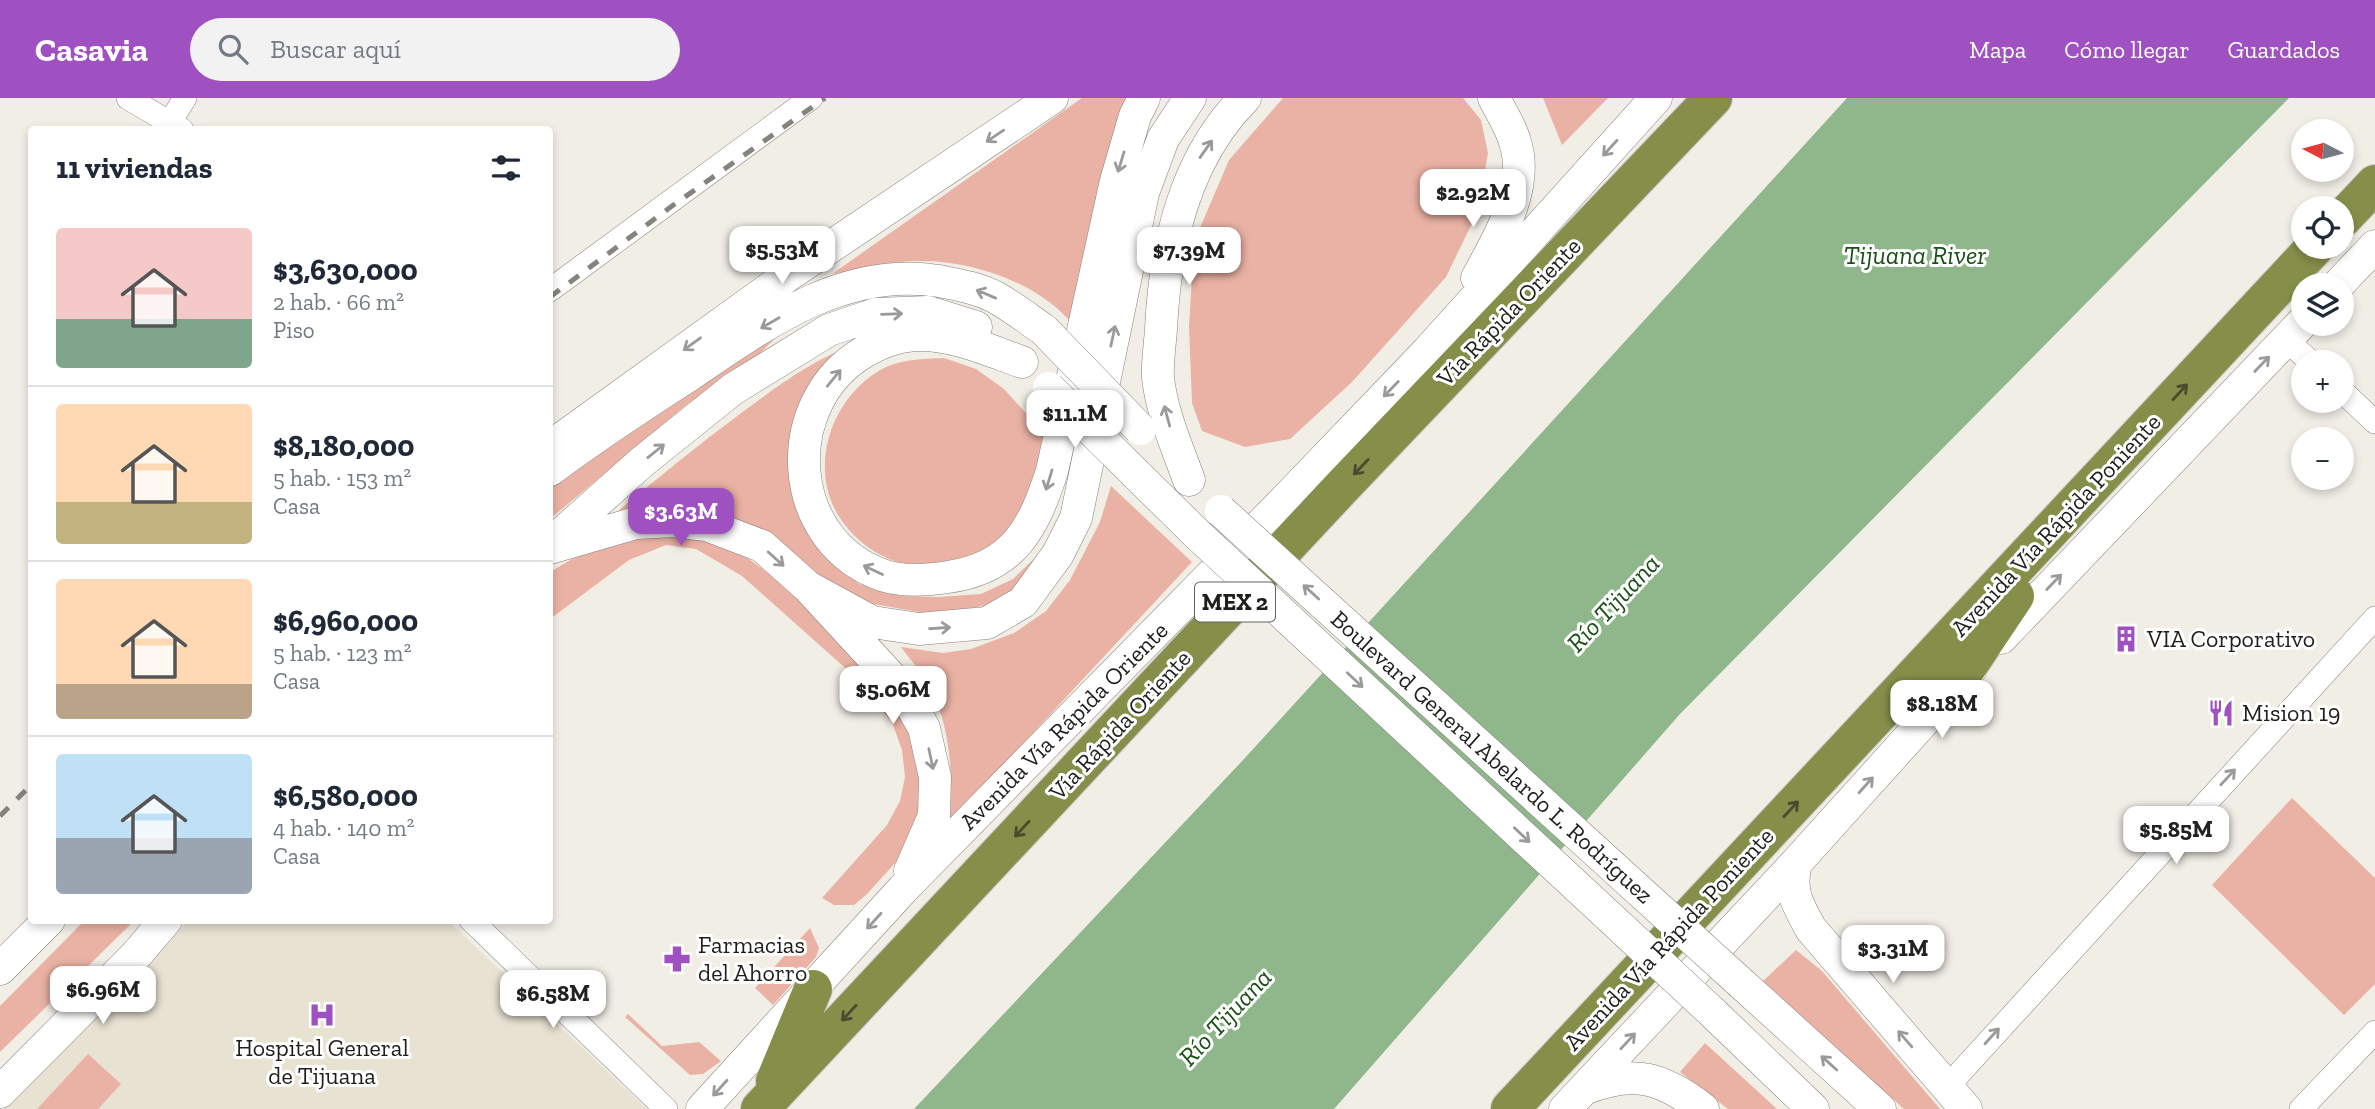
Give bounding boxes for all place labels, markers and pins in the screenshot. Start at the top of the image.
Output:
pin: $2.92M [1416,170,1530,229]
pin: $5.53M [725,226,839,286]
pin: $7.39M [1132,228,1246,287]
pin: $11.1M [1018,390,1132,450]
pin: $3.63M [624,489,738,548]
building icon: VIA Corporativo [2111,624,2141,654]
place label: VIA Corporativo [2146,624,2315,653]
pin: $5.06M [836,666,950,726]
pin: $8.18M [1885,680,1999,740]
restaurant icon: Mision 19 [2206,698,2236,728]
place label: Mision 19 [2242,698,2341,727]
pin: $5.85M [2119,806,2233,866]
pin: $3.31M [1836,926,1950,985]
place label: Farmacias del Ahorro [698,930,807,987]
pharmacy icon: Farmacias del Ahorro [662,944,692,974]
pin: $6.96M [46,967,160,1026]
pin: $6.58M [496,970,610,1030]
hospital icon: Hospital General de Tijuana [307,1000,337,1030]
place label: Hospital General de Tijuana [235,1033,409,1090]

